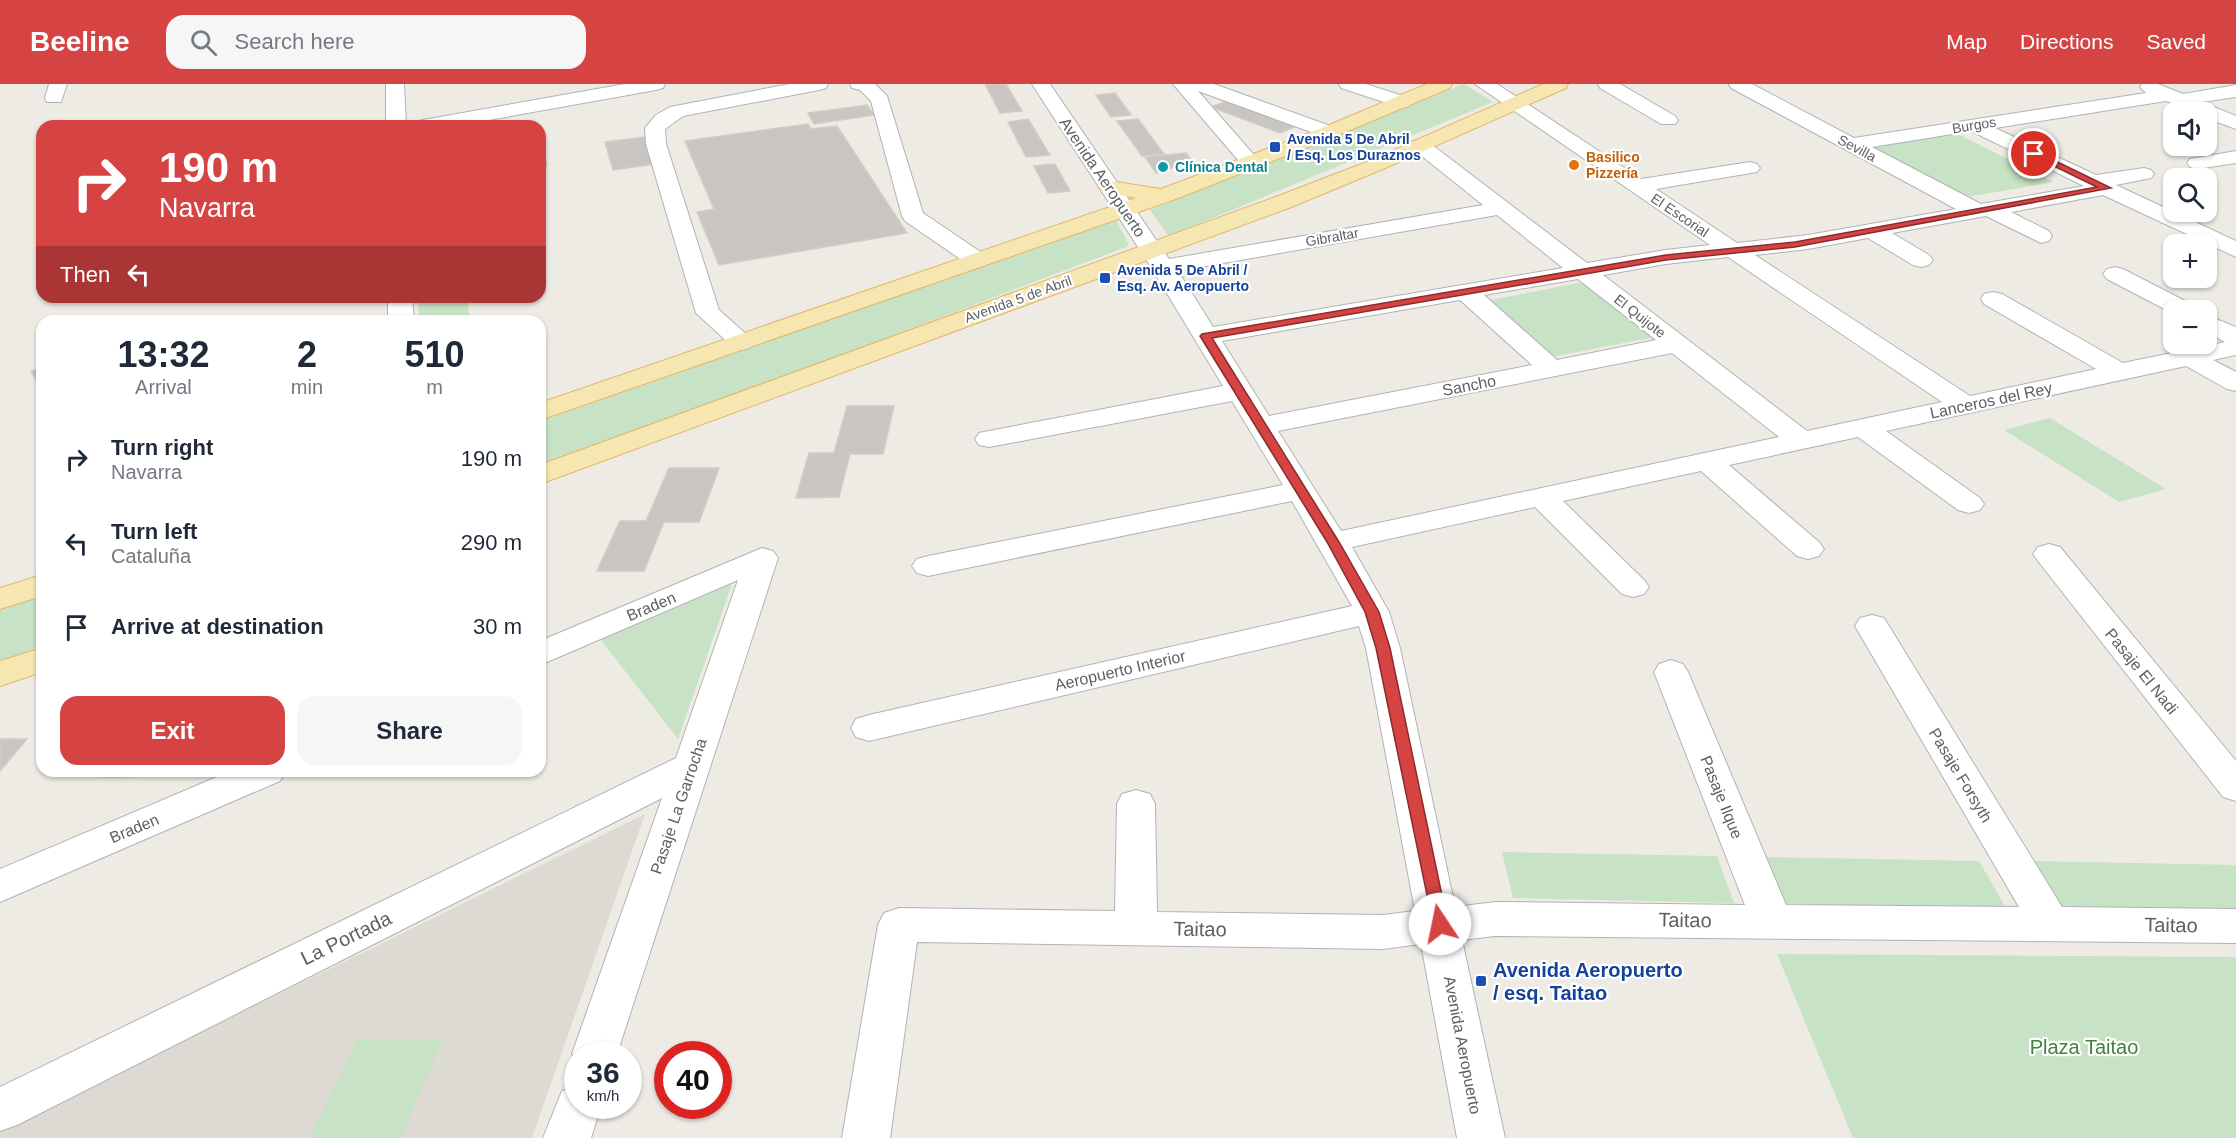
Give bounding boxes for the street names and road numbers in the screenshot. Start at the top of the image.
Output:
street label: Avenida Aeropuerto [1056,114,1149,240]
street label: Burgos [1951,114,1997,136]
street label: Sevilla [1835,131,1879,165]
street label: El Escorial [1648,190,1712,240]
street label: Gibraltar [1304,224,1360,250]
street label: Avenida 5 de Abril [962,272,1074,326]
street label: El Quijote [1611,291,1669,341]
street label: Sancho [1441,372,1497,399]
street label: Lanceros del Rey [1928,379,2054,422]
street label: Braden [624,589,678,624]
street label: Pasaje El Nadi [2102,625,2181,717]
street label: Aeropuerto Interior [1053,647,1188,694]
street label: Pasaje Forsyth [1926,725,1995,825]
street label: Pasaje La Garrocha [647,736,710,876]
street label: Pasaje Ilque [1697,753,1746,841]
street label: Braden [107,811,161,846]
street label: La Portada [297,906,396,969]
street label: Taitao [1658,909,1712,931]
street label: Taitao [2144,914,2198,936]
street label: Taitao [1173,918,1227,940]
street label: Avenida Aeropuerto [1441,975,1484,1116]

